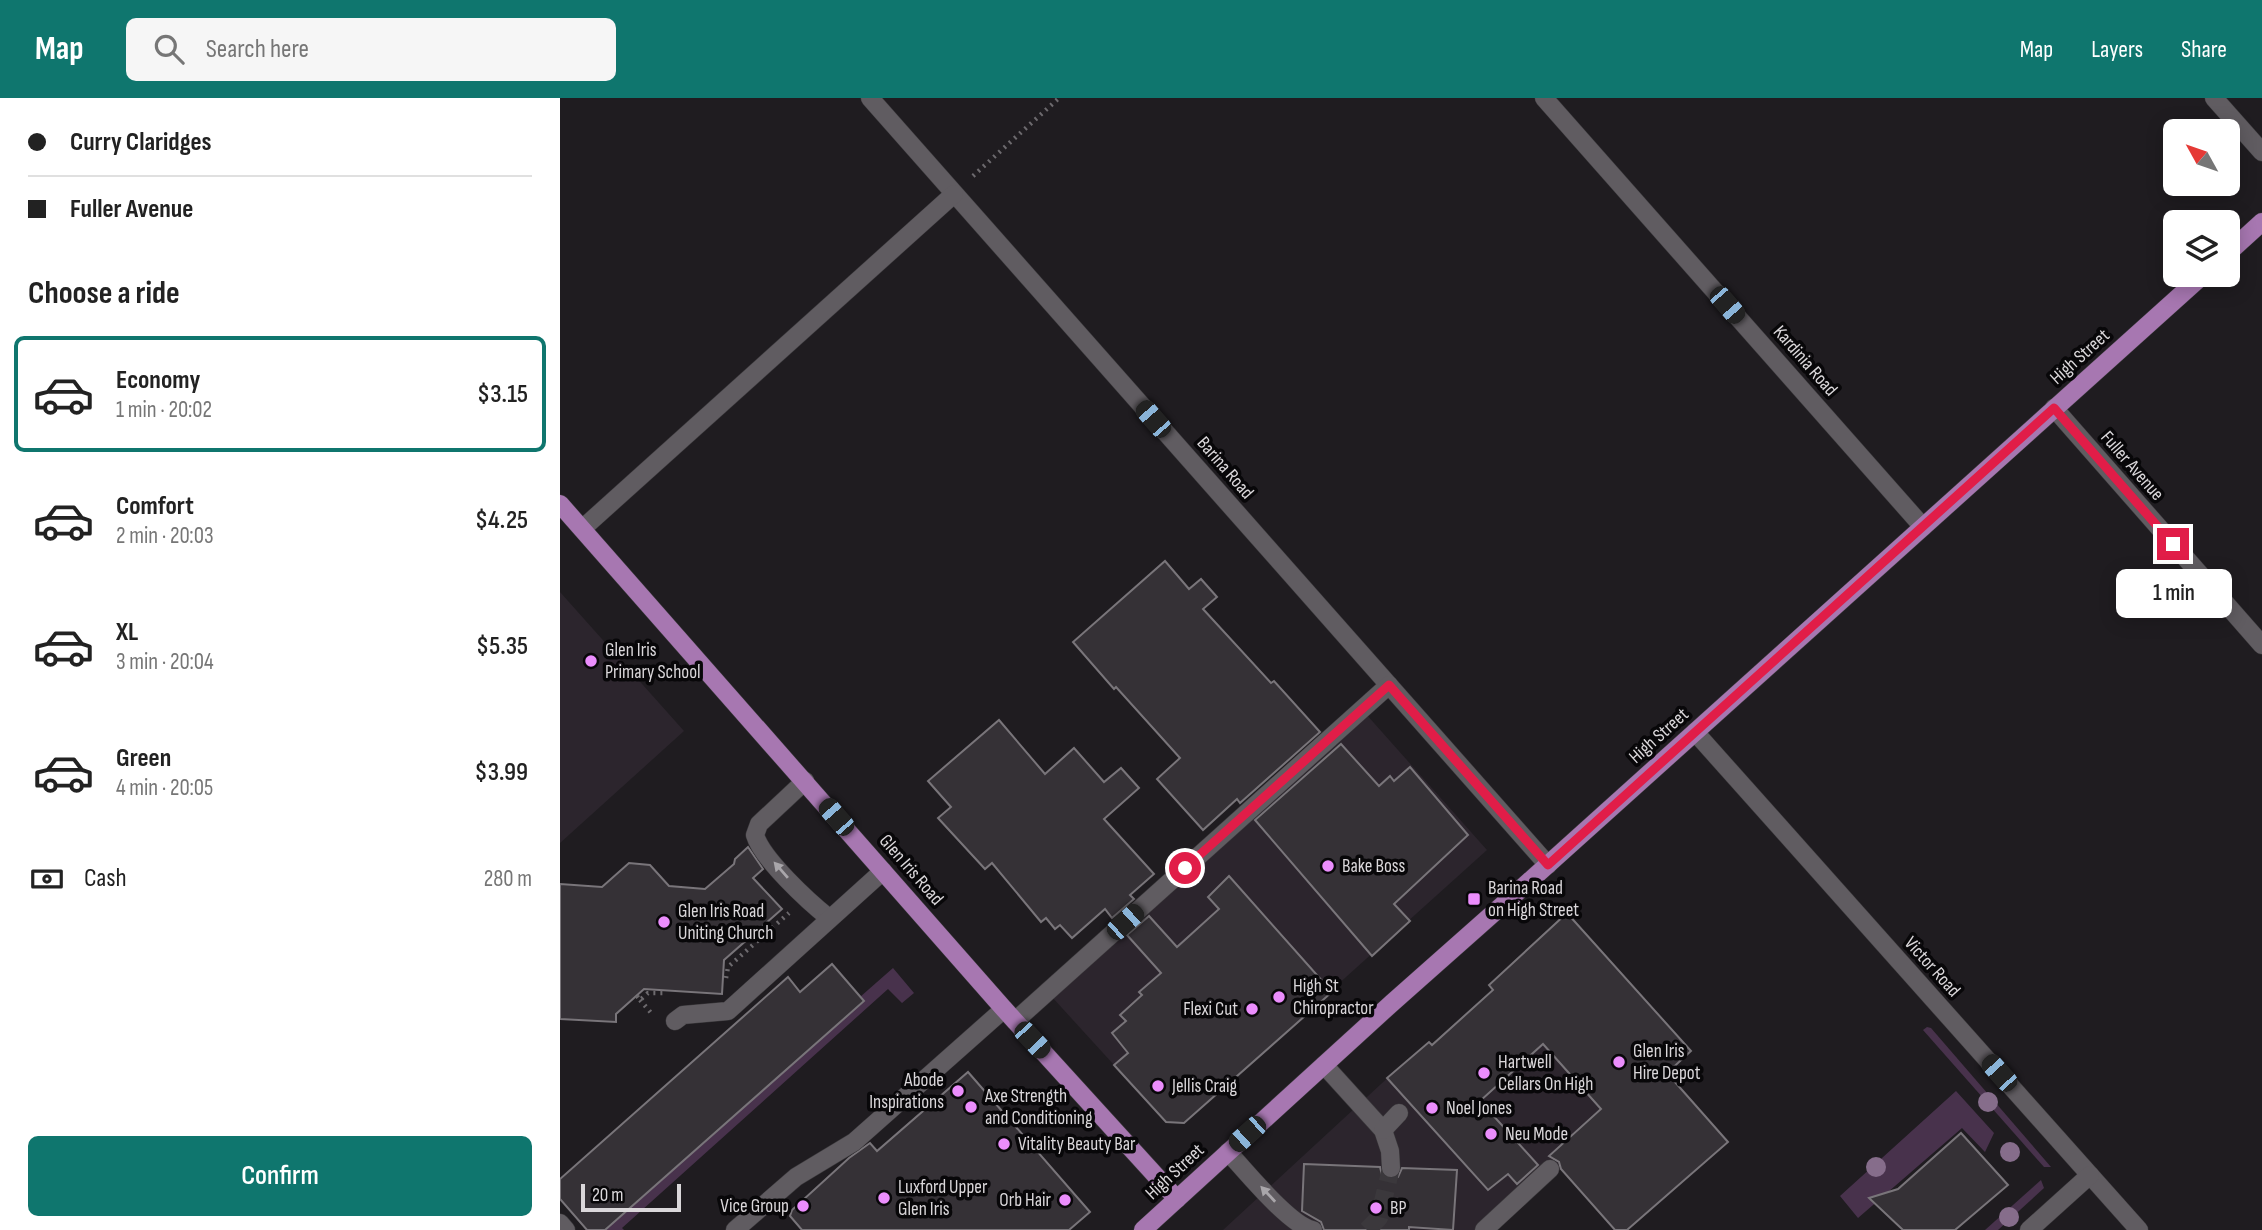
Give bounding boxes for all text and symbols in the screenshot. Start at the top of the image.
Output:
search box [126,18,616,81]
text: Map [35,29,84,69]
icon: search [150,30,188,68]
text: Search here [206,34,309,65]
text: Map [2020,35,2053,64]
text: Layers [2091,35,2143,64]
text: Share [2181,35,2227,64]
north arrow [2163,119,2240,196]
map controls [2163,119,2240,287]
text: Curry Claridges [70,127,212,158]
text: Fuller Avenue [70,194,193,225]
button: layers [2163,210,2240,287]
text: Choose a ride [28,274,180,313]
car [1706,282,1749,328]
street label: Kardinia Road [1768,321,1842,401]
street label: High Street [2046,324,2115,390]
icon: car [32,363,95,426]
text: Economy [116,365,200,396]
text: $3.15 [477,379,528,410]
text: 1 min · 20:02 [116,396,212,424]
car [1132,396,1175,442]
street label: Fuller Avenue [2096,426,2168,506]
street label: Barina Road [1192,432,1258,504]
icon: car [32,489,95,552]
text: Comfort [116,491,194,522]
text: $4.25 [475,505,528,536]
text: 2 min · 20:03 [116,522,214,550]
route end [2157,528,2189,560]
callout: 1 min [2115,569,2231,618]
text: 1 min [2153,579,2195,607]
icon: car [32,615,95,678]
text: XL [116,617,138,648]
text: $5.35 [476,631,528,662]
place label: Glen Iris Primary School [605,639,701,684]
text: 3 min · 20:04 [116,648,214,676]
marker: Glen Iris Primary School [583,653,599,669]
street label: High Street [1625,703,1694,769]
icon: car [32,741,95,804]
text: Green [116,743,171,774]
text: $3.99 [474,757,528,788]
text: 4 min · 20:05 [116,774,213,802]
car [815,794,858,840]
street label: Glen Iris Road [874,830,948,910]
route start [1169,852,1201,884]
place label: Bake Boss [1342,855,1405,878]
marker: Bake Boss [1320,858,1336,874]
icon: cash [28,860,66,898]
one-way arrow [774,862,789,879]
text: Cash [84,863,127,894]
text: 280 m [484,865,532,893]
place label: Barina Road on High Street [1488,877,1579,922]
marker: Barina Road on High Street [1466,891,1482,907]
place label: Glen Iris Road Uniting Church [678,900,773,945]
car [1103,900,1148,944]
marker: Glen Iris Road Uniting Church [656,914,672,930]
street label: Victor Road [1899,932,1965,1002]
place label: High St Chiropractor [1293,975,1374,1020]
marker: High St Chiropractor [1271,989,1287,1005]
place label: Flexi Cut [1183,998,1238,1021]
marker: Flexi Cut [1244,1001,1260,1017]
car [1010,1017,1055,1063]
place label: Glen Iris Hire Depot [1633,1040,1701,1085]
car [1978,1050,2021,1096]
place label: Hartwell Cellars On High [1498,1051,1594,1096]
marker: Glen Iris Hire Depot [1611,1054,1627,1070]
marker: Hartwell Cellars On High [1476,1065,1492,1081]
place label: Abode Inspirations [869,1069,944,1114]
place label: Jellis Craig [1171,1075,1238,1098]
marker: Jellis Craig [1150,1078,1166,1094]
marker: Abode Inspirations [950,1083,966,1099]
place label: Axe Strength and Conditioning [984,1085,1093,1130]
place label: Noel Jones [1446,1097,1512,1120]
marker: Axe Strength and Conditioning [963,1099,979,1115]
marker: Noel Jones [1424,1100,1440,1116]
car [1225,1112,1270,1156]
place label: Neu Mode [1505,1123,1568,1146]
marker: Neu Mode [1483,1126,1499,1142]
place label: Vitality Beauty Bar [1018,1133,1136,1156]
button: Confirm [28,1136,532,1216]
marker: Vitality Beauty Bar [996,1136,1012,1152]
street label: High Street [1141,1139,1209,1205]
place label: Luxford Upper Glen Iris [898,1176,988,1221]
scale bar [581,1181,681,1213]
text: 20 m [592,1184,624,1207]
one-way arrow [1260,1185,1276,1203]
place label: Orb Hair [999,1189,1052,1212]
marker: Luxford Upper Glen Iris [876,1190,892,1206]
marker: Orb Hair [1057,1192,1073,1208]
place label: Vice Group [720,1195,789,1218]
place label: BP [1390,1197,1406,1220]
marker: Vice Group [795,1198,811,1214]
marker: BP [1368,1200,1384,1216]

